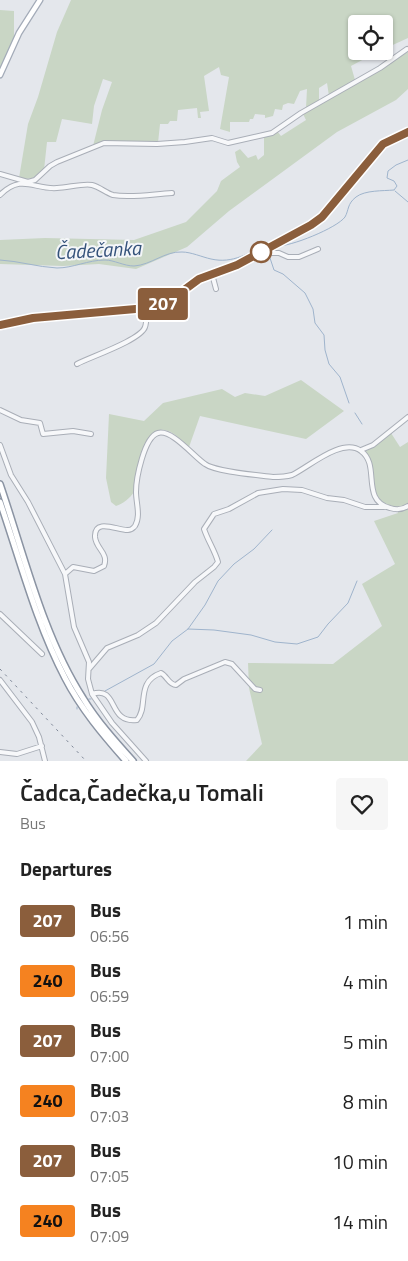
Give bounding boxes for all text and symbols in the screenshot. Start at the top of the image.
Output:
map controls [348,15,393,60]
button: locate [348,15,393,60]
water label: Čadečanka [54,232,143,267]
unlabelled marker [250,241,272,263]
line badge: 207 [134,288,192,320]
text: 207 [148,290,178,317]
text: Čadca,Čadečka,u Tomali [20,774,264,810]
button: heart [336,778,388,830]
text: Bus [20,811,46,835]
text: Departures [20,854,112,883]
text: Bus [90,895,121,924]
text: 207 [32,907,63,934]
text: 1 min [343,907,388,936]
text: 06:56 [90,924,129,948]
text: Bus [90,955,121,984]
text: 240 [32,967,63,994]
text: 4 min [343,967,388,996]
text: 06:59 [90,984,129,1008]
text: Bus [90,1015,121,1044]
text: 207 [32,1027,63,1054]
text: 5 min [343,1027,388,1056]
text: 07:00 [90,1044,129,1068]
text: Bus [90,1075,121,1104]
text: 240 [32,1087,63,1114]
text: 8 min [343,1087,388,1116]
text: 07:03 [90,1104,129,1128]
text: Bus [90,1135,121,1164]
text: 207 [32,1147,63,1174]
text: 10 min [332,1147,388,1176]
text: 07:05 [90,1164,129,1188]
text: Bus [90,1195,121,1224]
text: 240 [32,1207,63,1234]
text: 14 min [332,1207,388,1236]
text: 07:09 [90,1224,129,1248]

